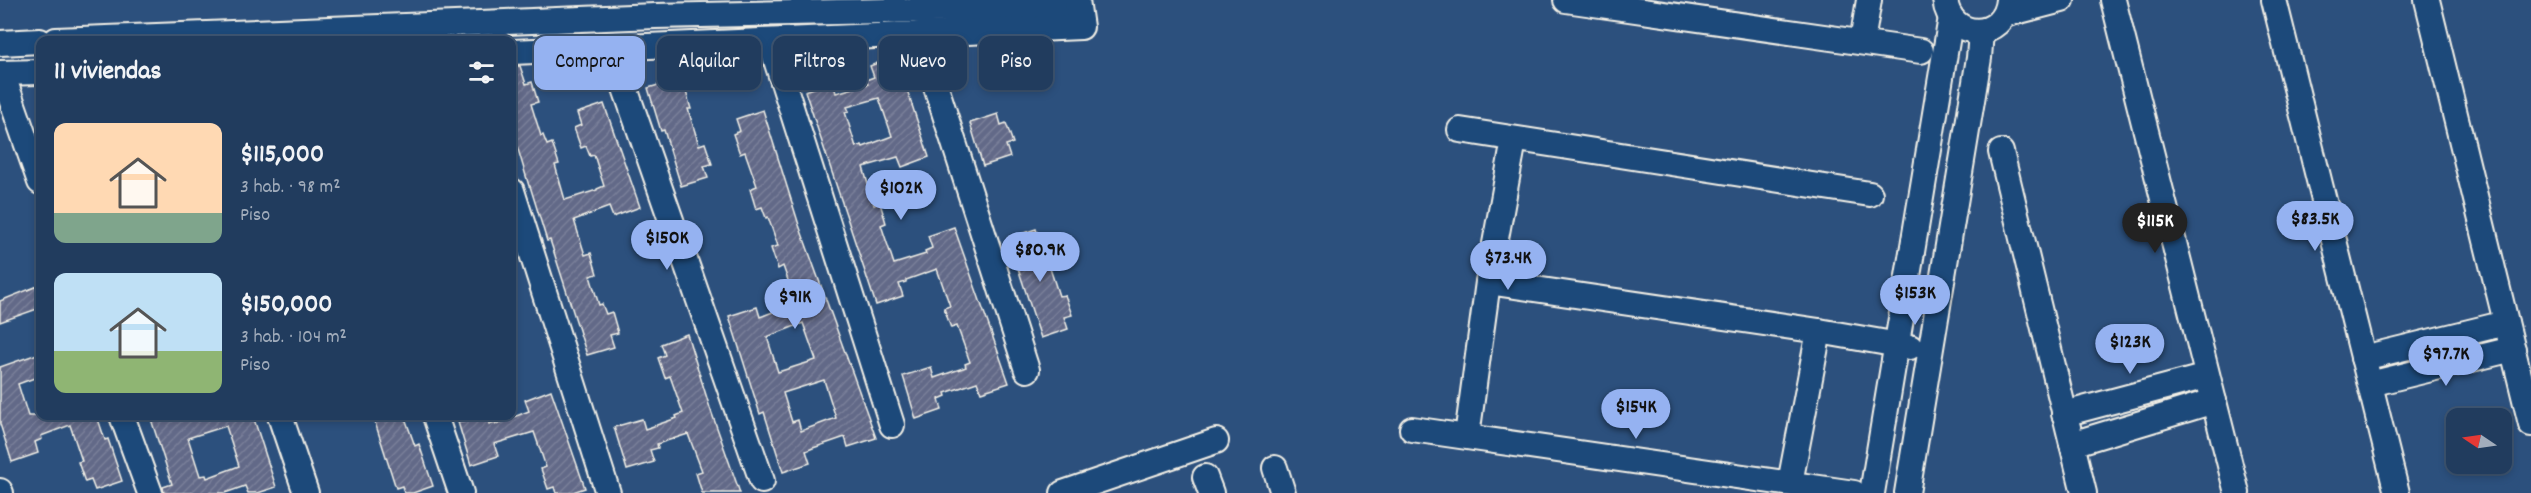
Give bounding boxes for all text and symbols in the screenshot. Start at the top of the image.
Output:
chip: Comprar [534,36,645,90]
chip: Alquilar [657,36,761,90]
chip: Filtros [773,36,867,90]
chip: Nuevo [879,36,967,90]
chip: Piso [979,36,1053,90]
text: 11 viviendas [54,54,161,91]
icon: filters [465,56,498,89]
text: $115,000 [240,137,324,174]
icon: home [102,147,174,219]
pin: $102K [859,170,943,221]
text: 3 hab. · 98 m² [240,174,341,202]
text: $102K [879,175,923,203]
pin: $83.5K [2266,201,2364,252]
text: Piso [240,202,270,230]
pin: $115K [2113,203,2197,254]
text: $83.5K [2291,206,2339,234]
text: $115K [2136,208,2174,236]
pin: $150K [625,220,709,271]
text: $150K [645,225,689,253]
pin: $80.9K [991,232,1089,283]
text: $80.9K [1015,237,1065,265]
pin: $73.4K [1459,240,1557,291]
text: $73.4K [1484,245,1532,273]
pin: $153K [1873,275,1957,326]
pin: $91K [759,279,831,330]
text: $153K [1894,280,1936,308]
text: $91K [779,284,811,312]
text: $150,000 [240,287,333,324]
icon: home [102,297,174,369]
text: 3 hab. · 104 m² [240,324,347,352]
pin: $123K [2088,324,2172,375]
text: $123K [2109,329,2151,357]
pin: $97.7K [2397,336,2495,387]
text: $97.7K [2422,341,2470,369]
text: Piso [240,352,270,380]
pin: $154K [1594,389,1678,440]
text: $154K [1615,394,1657,422]
north arrow [2446,408,2512,474]
map controls [2446,408,2512,474]

